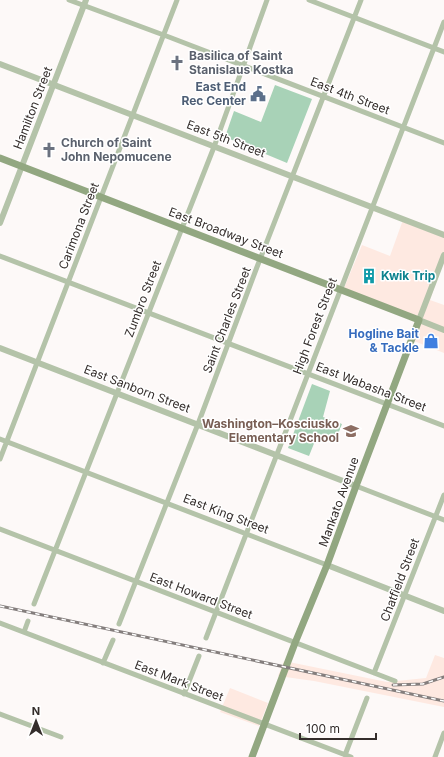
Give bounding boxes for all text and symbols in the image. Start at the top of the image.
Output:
place label: Basilica of Saint Stanislaus Kostka [189,48,294,77]
church icon: Basilica of Saint Stanislaus Kostka [168,54,186,72]
street label: Hamilton Street [10,64,55,151]
street label: East 4th Street [308,74,392,118]
place label: East End Rec Center [181,79,246,108]
public building icon: East End Rec Center [249,85,267,103]
street label: East 5th Street [185,117,268,160]
place label: Church of Saint John Nepomucene [61,135,172,164]
church icon: Church of Saint John Nepomucene [40,141,58,159]
street label: Carimona Street [55,180,102,271]
street label: East Broadway Street [167,204,286,261]
street label: Zumbro Street [121,258,164,339]
street label: Saint Charles Street [199,265,254,375]
building icon: Kwik Trip [360,267,378,285]
place label: Kwik Trip [381,268,436,283]
street label: High Forest Street [289,275,340,376]
place label: Hogline Bait & Tackle [349,326,420,355]
shop icon: Hogline Bait & Tackle [422,332,440,350]
street label: East Wabasha Street [314,359,429,415]
street label: East Sanborn Street [82,361,193,416]
place label: Washington–Kosciusko Elementary School [202,416,339,445]
school or university icon: Washington–Kosciusko Elementary School [342,422,360,440]
street label: Mankato Avenue [315,455,362,549]
street label: East King Street [181,490,271,537]
street label: Chatfield Street [377,536,422,624]
street label: East Howard Street [148,569,255,622]
street label: East Mark Street [133,657,226,704]
north arrow [16,701,56,741]
text: N [32,704,40,718]
scale bar [300,715,376,741]
text: 100 m [306,721,340,736]

